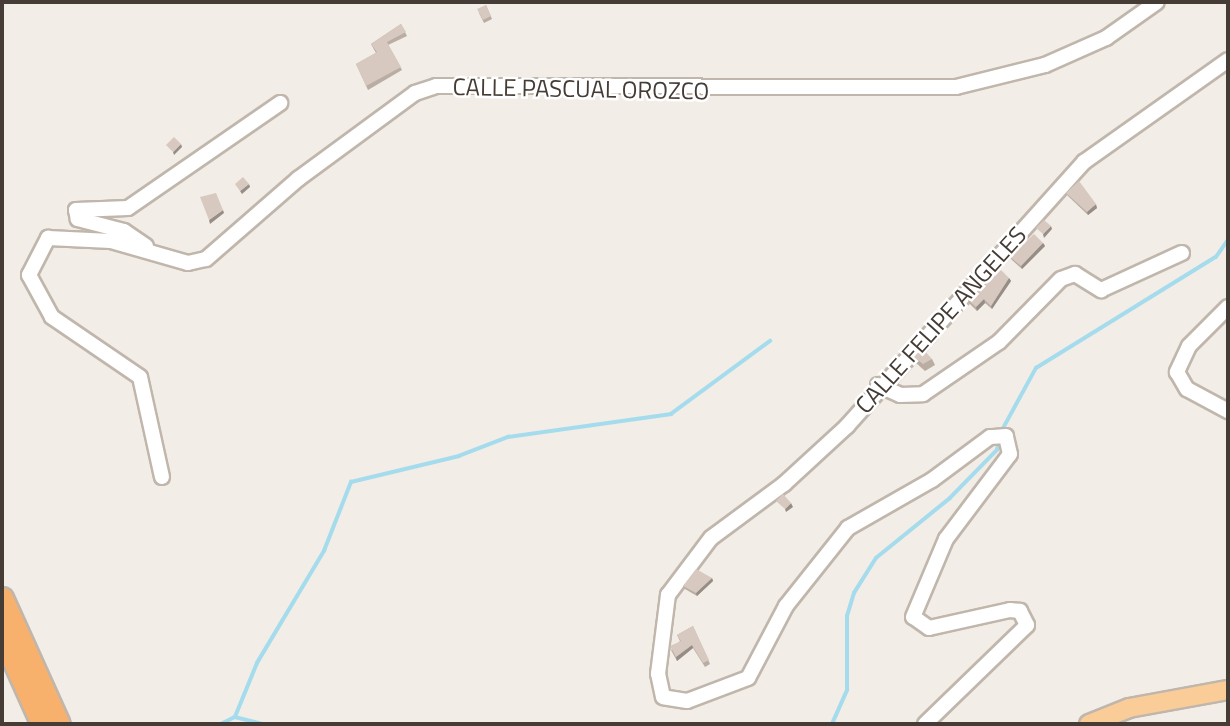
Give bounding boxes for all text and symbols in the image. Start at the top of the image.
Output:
street label: CALLE PASCUAL OROZCO [452,72,710,106]
street label: CALLE FELIPE ANGELES [850,221,1032,419]

